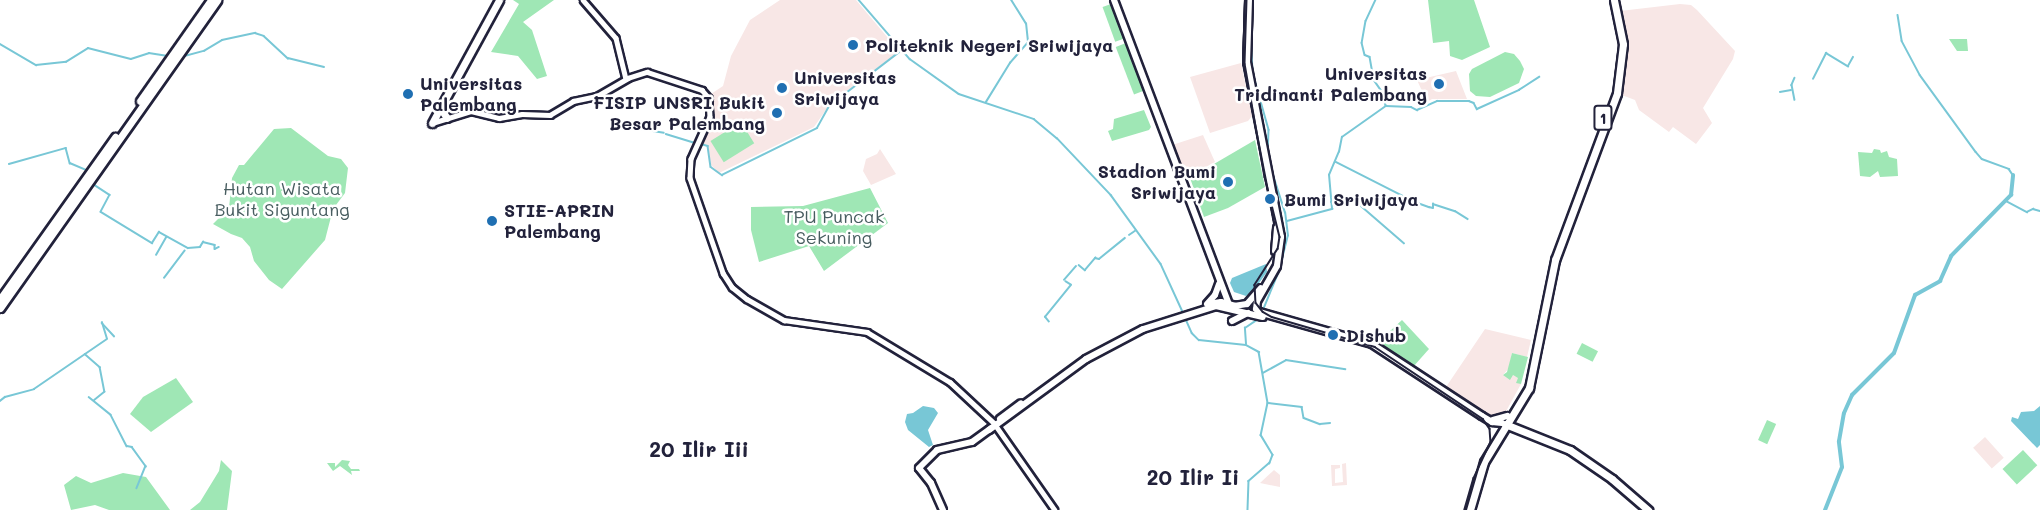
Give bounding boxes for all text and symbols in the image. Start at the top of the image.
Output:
place label: Politeknik Negeri Sriwijaya [865,34,1113,56]
marker: Politeknik Negeri Sriwijaya [846,38,860,52]
place label: Universitas Tridinanti Palembang [1234,63,1427,106]
place label: Universitas Sriwijaya [794,67,896,110]
place label: Universitas Palembang [420,73,522,116]
marker: Universitas Tridinanti Palembang [1432,77,1446,91]
marker: Universitas Sriwijaya [775,81,789,95]
marker: Universitas Palembang [401,87,415,101]
place label: FISIP UNSRI Bukit Besar Palembang [593,92,765,134]
road number: 1 [1592,105,1614,131]
marker: FISIP UNSRI Bukit Besar Palembang [770,106,784,120]
place label: Stadion Bumi Sriwijaya [1098,161,1216,204]
marker: Stadion Bumi Sriwijaya [1221,175,1235,189]
park label: Hutan Wisata Bukit Siguntang [214,178,350,220]
place label: Bumi Sriwijaya [1284,188,1419,210]
marker: Bumi Sriwijaya [1261,190,1279,208]
place label: STIE-APRIN Palembang [504,200,614,242]
park label: TPU Puncak Sekuning [784,206,884,248]
marker: STIE-APRIN Palembang [485,214,499,228]
place label: Dishub [1346,324,1406,346]
marker: Dishub [1324,326,1342,344]
district label: 20 Ilir Iii [649,436,749,462]
district label: 20 Ilir Ii [1147,464,1239,490]

